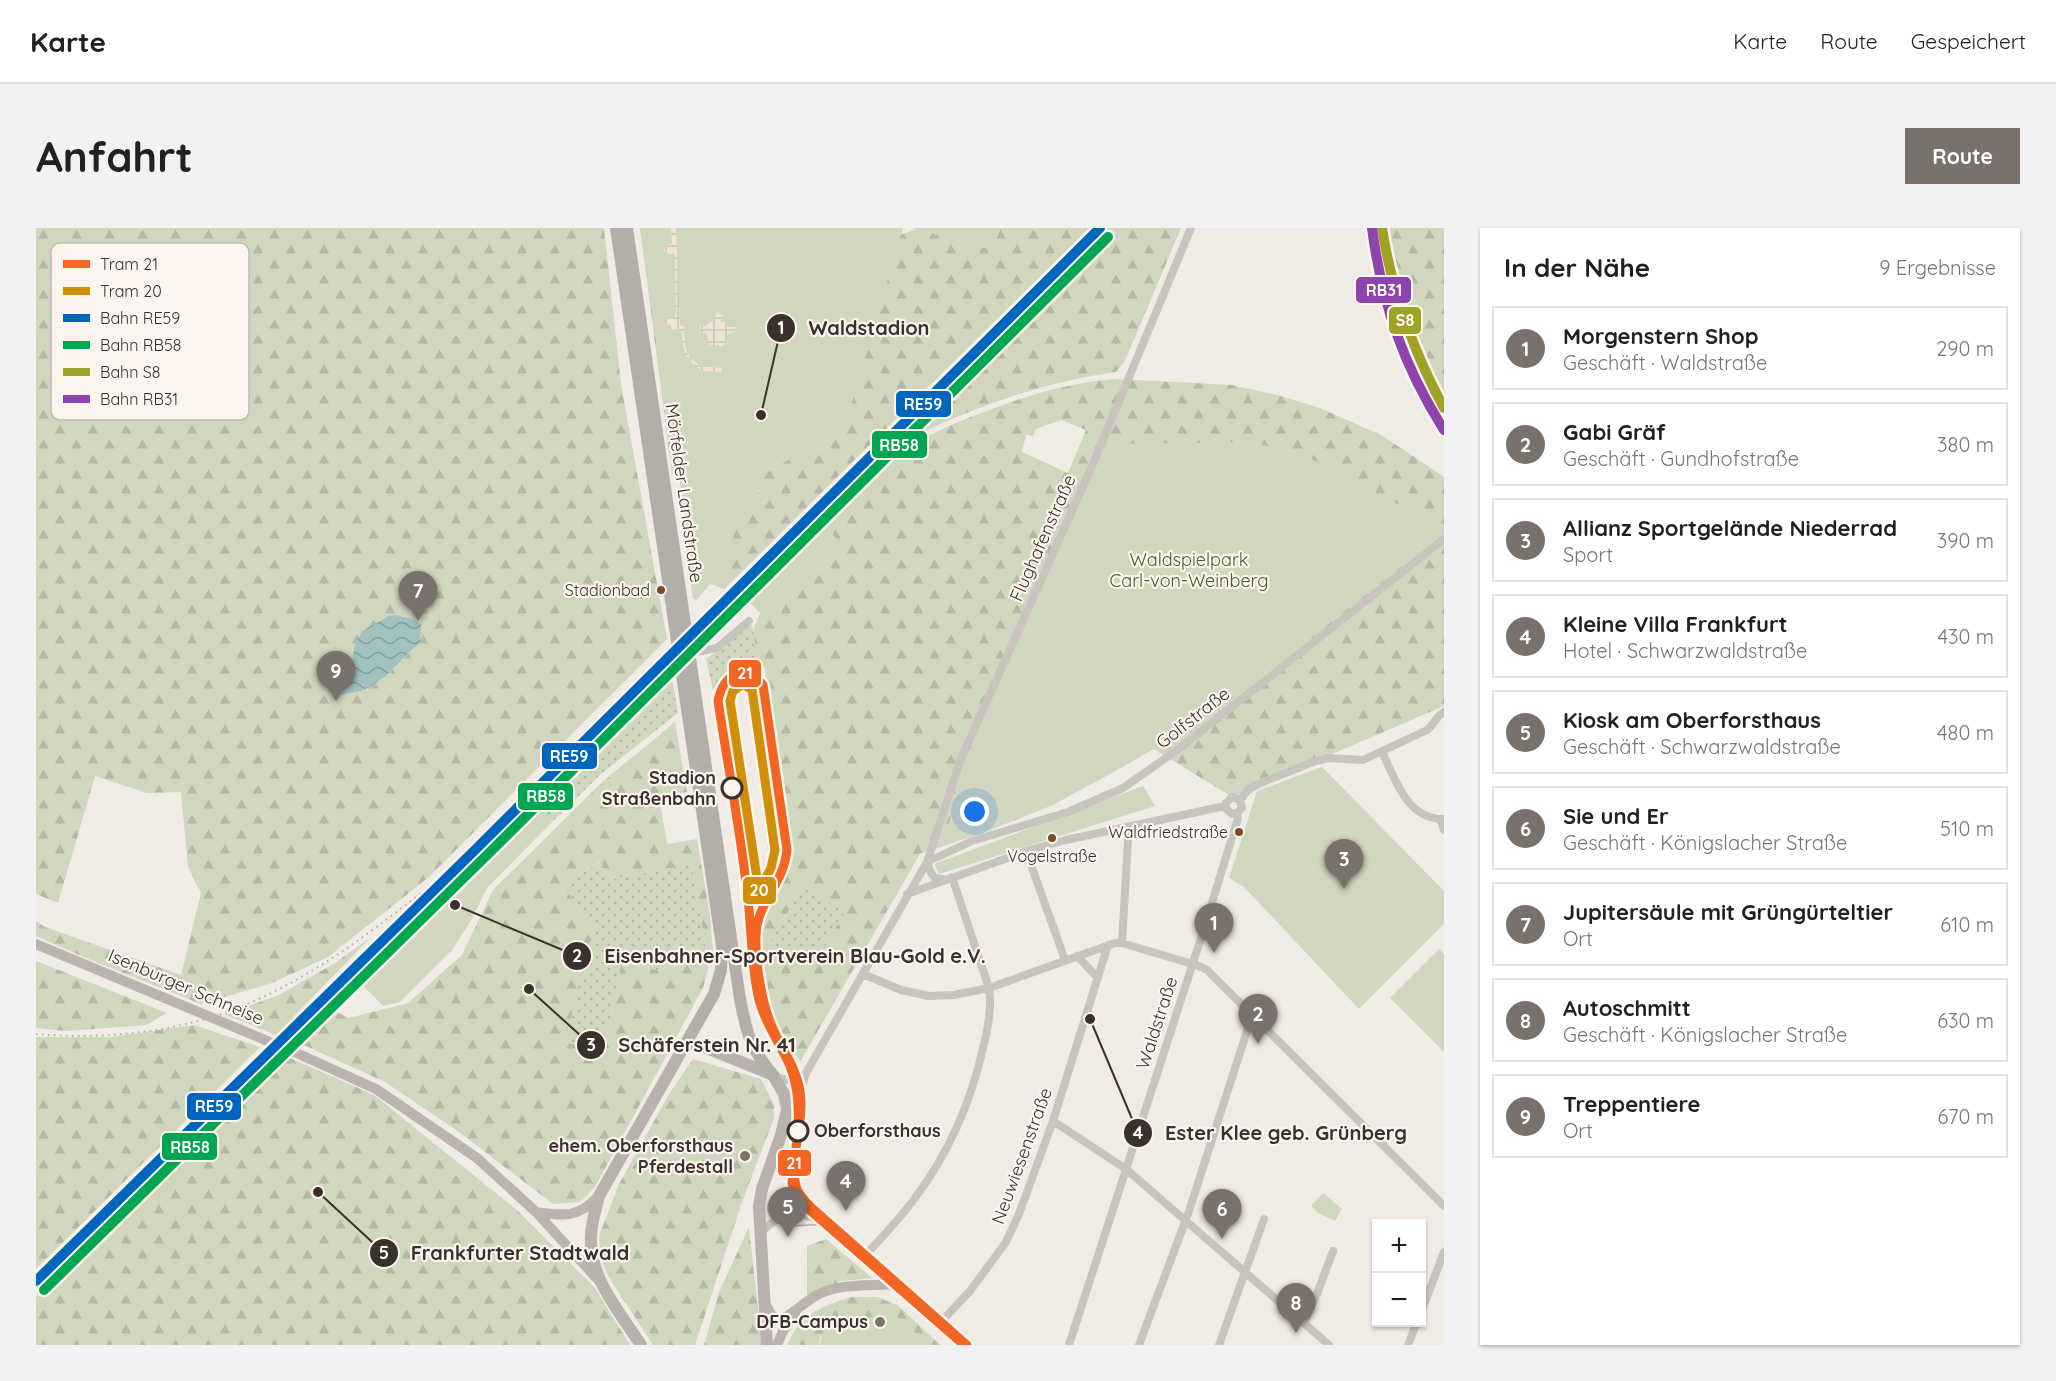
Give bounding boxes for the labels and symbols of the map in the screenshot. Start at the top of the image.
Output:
legend [51,243,249,420]
text: Tram 21 [100,254,158,274]
line badge: RB31 [1355,276,1412,304]
text: RB31 [1366,280,1402,300]
text: Tram 20 [100,281,162,301]
line badge: S8 [1388,306,1422,335]
text: Bahn RE59 [100,308,180,328]
callout: Waldstadion [766,309,941,347]
text: S8 [1396,310,1414,330]
text: Waldstadion [808,315,930,340]
text: 1 [777,316,785,339]
text: Bahn RB58 [100,335,181,355]
text: Bahn S8 [100,362,160,382]
text: Bahn RB31 [100,389,178,409]
line badge: RE59 [895,390,952,418]
text: RE59 [904,394,942,414]
street label: Mörfelder Landstraße [661,402,708,584]
line badge: RB58 [871,430,928,459]
text: RB58 [879,435,919,455]
street label: Flughafenstraße [1004,471,1081,605]
park label: Waldspielpark Carl-von-Weinberg [1110,548,1269,592]
pin: 7 [398,572,437,621]
place label: Stadionbad [565,580,650,600]
marker: Stadionbad [655,584,667,596]
pin: 9 [316,652,356,701]
line badge: 21 [728,659,762,688]
text: 21 [737,663,753,683]
street label: Golfstraße [1151,682,1234,754]
line badge: RE59 [541,742,598,770]
text: RE59 [550,746,588,766]
place label: Stadion Straßenbahn [602,766,716,810]
marker: Stadion Straßenbahn [721,777,743,799]
line badge: RB58 [517,782,574,811]
text: RB58 [526,786,566,806]
your location [960,797,989,826]
place label: Waldfriedstraße [1108,822,1228,842]
marker: Waldfriedstraße [1233,826,1245,838]
marker: Vogelstraße [1046,832,1058,844]
pin: 3 [1324,840,1364,889]
place label: Vogelstraße [1007,846,1097,866]
line badge: 20 [742,876,777,905]
text: 20 [750,880,769,900]
pin: 1 [1194,904,1234,953]
callout: Eisenbahner-Sportverein Blau-Gold e.V. [562,937,998,975]
street label: Isenburger Schneise [105,943,268,1030]
text: Eisenbahner-Sportverein Blau-Gold e.V. [604,943,986,968]
text: 2 [572,944,582,967]
street label: Waldstraße [1131,974,1182,1072]
pin: 2 [1238,994,1278,1044]
callout: Schäferstein Nr. 41 [576,1026,808,1064]
text: Schäferstein Nr. 41 [618,1032,796,1057]
text: 3 [586,1033,596,1056]
street label: Neuwiesenstraße [986,1085,1057,1227]
line badge: RE59 [186,1092,242,1121]
text: RE59 [195,1096,233,1116]
callout: Ester Klee geb. Grünberg [1123,1114,1419,1152]
place label: Oberforsthaus [814,1119,941,1142]
marker: Oberforsthaus [787,1120,809,1142]
text: Ester Klee geb. Grünberg [1165,1120,1407,1145]
text: 4 [1133,1121,1144,1144]
line badge: RB58 [161,1132,218,1161]
place label: ehem. Oberforsthaus Pferdestall [548,1134,733,1178]
text: RB58 [170,1137,210,1157]
marker: ehem. Oberforsthaus Pferdestall [738,1149,752,1163]
line badge: 21 [777,1149,812,1177]
text: 21 [786,1153,802,1173]
pin: 4 [826,1162,866,1211]
pin: 5 [768,1188,807,1237]
pin: 6 [1202,1190,1242,1239]
callout: Frankfurter Stadtwald [369,1234,642,1272]
text: Frankfurter Stadtwald [411,1240,629,1265]
text: 5 [379,1241,389,1264]
pin: 8 [1276,1284,1316,1333]
place label: DFB-Campus [756,1310,868,1333]
marker: DFB-Campus [873,1315,887,1329]

